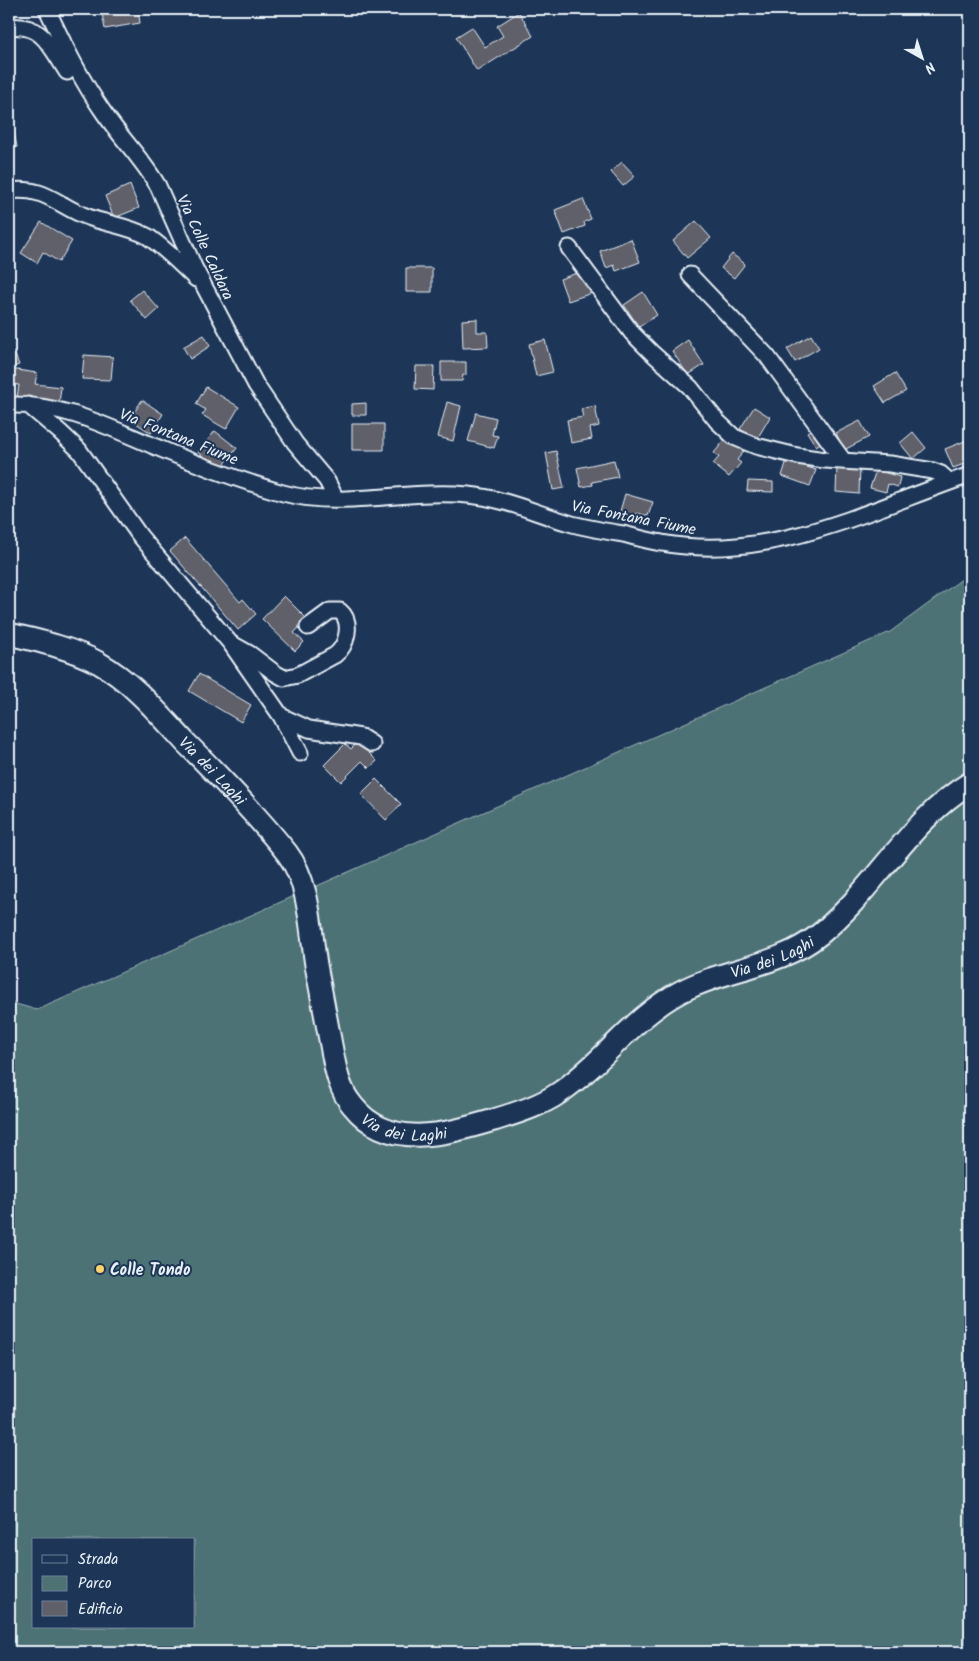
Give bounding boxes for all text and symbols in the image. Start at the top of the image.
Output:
north arrow [896,32,946,82]
text: N [919,56,940,79]
street label: Via Colle Caldara [169,191,240,304]
street label: Via Fontana Fiume [115,402,242,473]
street label: Via Fontana Fiume [569,494,698,543]
street label: Via dei Laghi [172,731,252,813]
street label: Via dei Laghi [728,930,821,986]
street label: Via dei Laghi [355,1108,450,1149]
place label: Colle Tondo [110,1258,190,1283]
marker: Colle Tondo [94,1263,106,1275]
legend [32,1538,195,1628]
text: Strada [78,1548,118,1572]
text: Parco [78,1572,112,1596]
text: Edificio [78,1598,123,1622]

